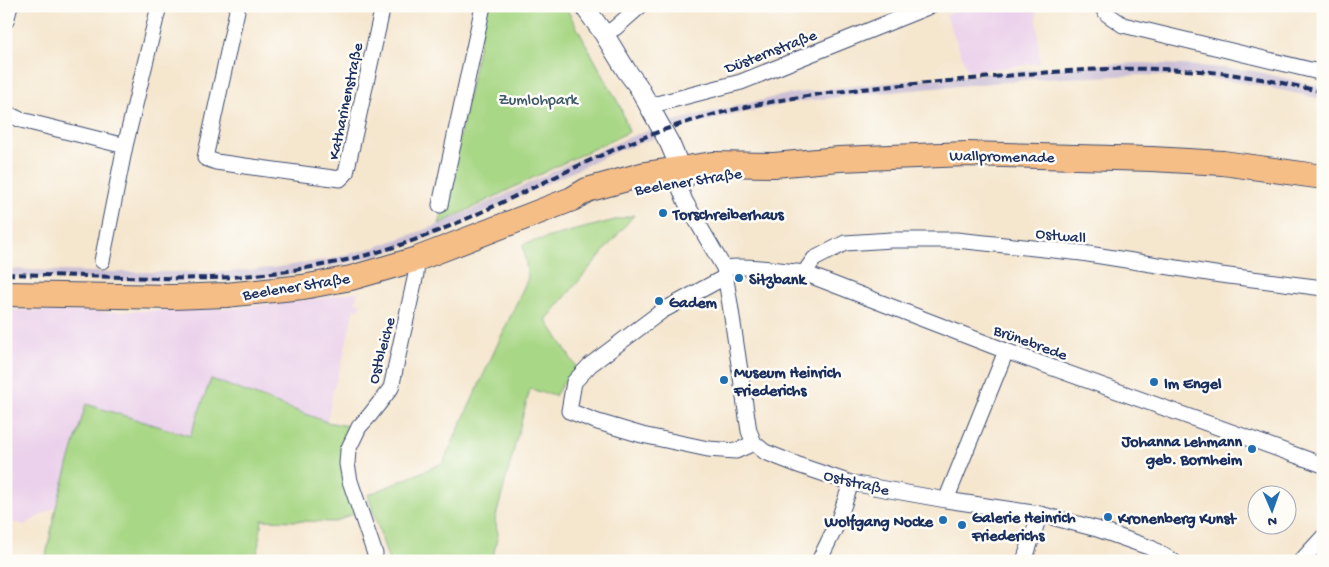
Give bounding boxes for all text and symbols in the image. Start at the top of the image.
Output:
street label: Düsternstraße [722,27,821,80]
street label: Katharinenstraße [326,41,369,162]
park label: Zumlohpark [498,92,579,111]
street label: Wallpromenade [949,148,1055,169]
street label: Beelener Straße [633,165,744,201]
marker: Torschreiberhaus [657,207,669,219]
place label: Torschreiberhaus [671,207,785,226]
street label: Ostwall [1035,225,1087,250]
street label: Beelener Straße [241,270,352,306]
marker: Sitzbank [733,272,745,284]
place label: Sitzbank [749,272,807,291]
marker: Gadem [653,295,665,307]
place label: Gadem [669,295,718,314]
street label: Ostbleiche [365,315,402,386]
street label: Brünebrede [989,322,1070,367]
place label: Museum Heinrich Friederichs [733,365,841,402]
marker: Museum Heinrich Friederichs [718,374,730,386]
marker: Im Engel [1148,376,1160,388]
place label: Im Engel [1164,376,1222,395]
place label: Johanna Lehmann geb. Bornheim [1121,434,1243,471]
marker: Johanna Lehmann geb. Bornheim [1246,443,1258,455]
street label: Oststraße [821,467,892,502]
north arrow [1246,484,1296,534]
place label: Galerie Heinrich Friederichs [971,510,1076,547]
marker: Kronenberg Kunst [1102,511,1114,523]
place label: Kronenberg Kunst [1117,511,1237,530]
text: N [1268,512,1277,529]
place label: Wolfgang Nocke [824,513,934,533]
marker: Wolfgang Nocke [937,514,949,526]
marker: Galerie Heinrich Friederichs [956,519,968,531]

